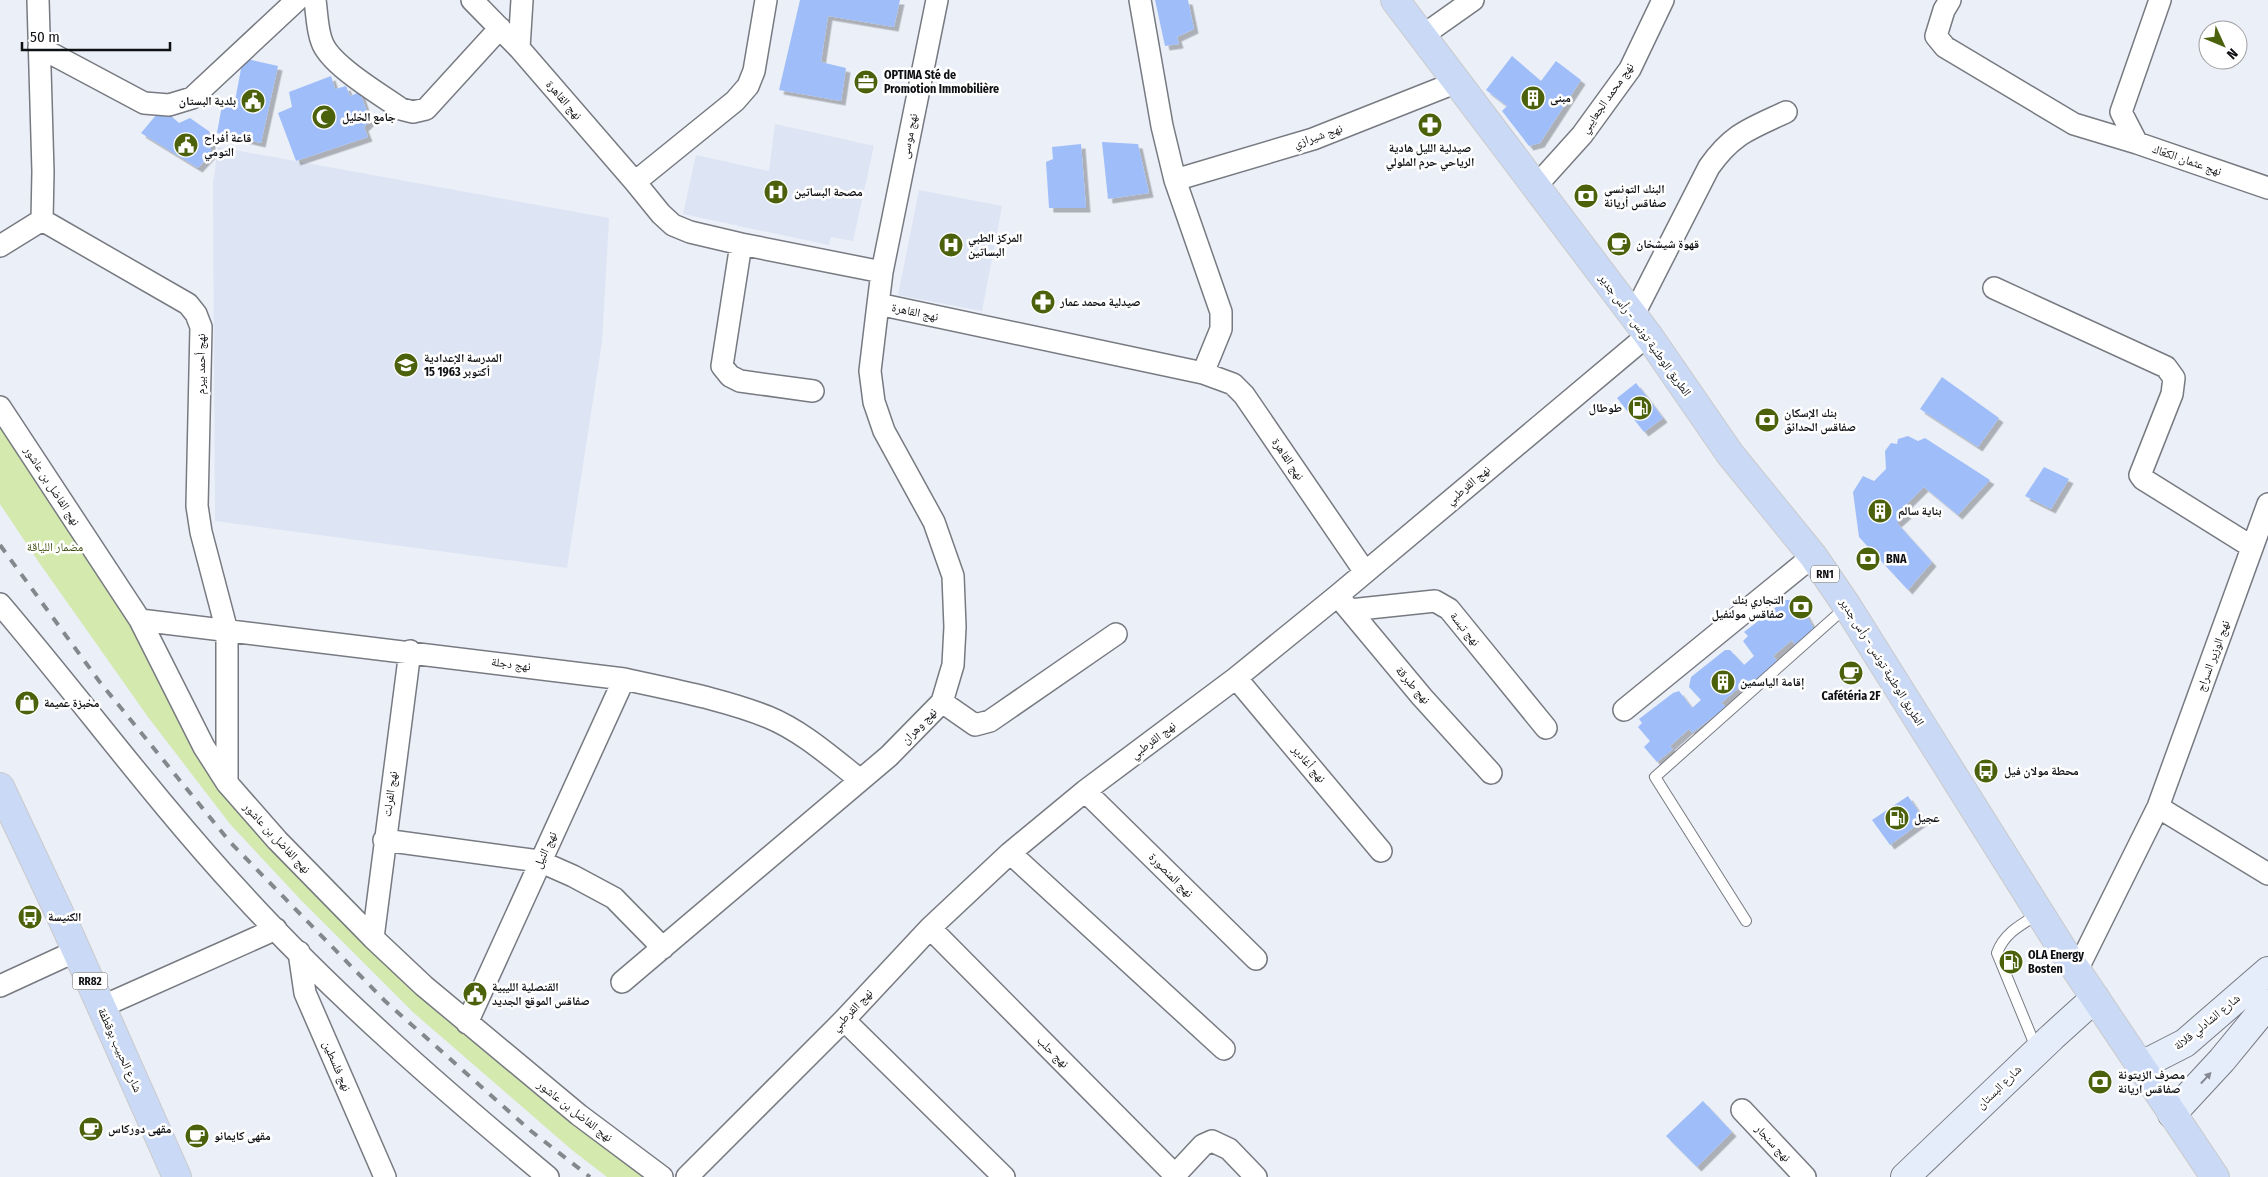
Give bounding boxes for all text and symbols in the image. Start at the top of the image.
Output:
scale bar [22,20,170,52]
north arrow [2198,20,2248,70]
text: 50 m [30,28,60,46]
text: N [2223,45,2241,63]
street label: نهج محمد الجعايبي [1577,60,1639,138]
place label: OPTIMA Sté de Promotion Immobilière [884,68,999,96]
office icon: OPTIMA Sté de Promotion Immobilière [853,69,879,95]
street label: نهج القاهرة [543,77,585,123]
building icon: مبنى [1520,85,1546,111]
public building icon: بلدية البستان [240,88,266,114]
place label: مبنى [1550,91,1571,106]
place label: بلدية البستان [179,94,236,109]
mosque icon: جامع الخليل [311,104,337,130]
place label: جامع الخليل [342,110,396,125]
street label: نهج موسى [898,112,920,160]
pharmacy icon: صيدلية الليل هادية الرياحي حرم الملولي [1417,112,1443,138]
street label: نهج شيرازي [1292,121,1345,154]
place label: قاعة أفراح التومي [204,131,251,162]
public building icon: قاعة أفراح التومي [173,132,199,158]
place label: صيدلية الليل هادية الرياحي حرم الملولي [1386,141,1474,172]
street label: نهج عثمان الكعّاك [2150,142,2224,178]
hospital icon: مصحة البساتين [763,179,789,205]
place label: البنك التونسي صفاقس أريانة [1604,182,1666,211]
bank icon: البنك التونسي صفاقس أريانة [1573,183,1599,209]
place label: مصحة البساتين [794,185,863,200]
place label: المركز الطبي البساتين [968,231,1023,260]
cafe icon: قهوة شيشخان [1606,231,1632,257]
hospital icon: المركز الطبي البساتين [938,232,964,258]
place label: قهوة شيشخان [1636,237,1699,252]
street label: الطريق الوطنية تونس - رأس جدير [1595,270,1694,399]
pharmacy icon: صيدلية محمد عمار [1030,289,1056,315]
place label: صيدلية محمد عمار [1059,295,1141,309]
street label: نهج القاهرة [890,300,940,324]
street label: نهج أحمد بيرم [194,334,209,394]
place label: المدرسة الإعدادية 15 أكتوبر 1963 [424,351,502,379]
school or university icon: المدرسة الإعدادية 15 أكتوبر 1963 [393,352,419,378]
fuel station icon: طوطال [1627,395,1653,421]
place label: طوطال [1589,401,1622,416]
place label: بنك الإسكان صفاقس الحدائق [1784,406,1856,435]
bank icon: بنك الإسكان صفاقس الحدائق [1754,407,1780,433]
street label: نهج القاهرة [1269,435,1307,483]
street label: نهج الفاضل بن عاشور [20,443,83,528]
street label: نهج القرطبي [1443,463,1495,510]
building icon: بناية سالم [1867,498,1893,524]
place label: بناية سالم [1898,504,1942,519]
park label: مضمار اللياقة [27,540,83,554]
bank icon: BNA [1855,546,1881,572]
place label: BNA [1886,552,1907,566]
road number: RN1 [1811,566,1839,582]
place label: التجاري بنك صفاقس مولنفيل [1712,593,1784,622]
bank icon: التجاري بنك صفاقس مولنفيل [1788,594,1814,620]
street label: الطريق الوطنية تونس - رأس جدير [1836,595,1927,728]
street label: نهج تبسة [1447,609,1483,649]
street label: نهج الوزير السراج [2194,618,2233,694]
street label: نهج دجلة [490,655,532,673]
cafe icon: Cafétéria 2F [1838,660,1864,686]
street label: نهج طبرقة [1393,663,1433,707]
building icon: إقامة الياسمين [1710,669,1736,695]
place label: إقامة الياسمين [1740,675,1804,690]
place label: Cafétéria 2F [1822,689,1881,703]
shop icon: مخبزة عميمة [14,690,40,716]
place label: مخبزة عميمة [44,696,100,710]
street label: نهج وهران [898,705,940,747]
street label: نهج القرطبي [1128,718,1180,764]
street label: نهج أغادير [1289,742,1329,786]
bus stop icon: محطة مولان فيل [1973,758,1999,784]
place label: محطة مولان فيل [2004,764,2079,779]
street label: نهج الفرلت [380,770,400,818]
street label: نهج الفاضل بن عاشور [240,799,313,876]
fuel station icon: عجيل [1884,805,1910,831]
place label: عجيل [1914,811,1940,826]
street label: نهج النيل [530,829,560,871]
street label: نهج المنصورة [1146,850,1196,900]
bus stop icon: الكنيسة [17,904,43,930]
place label: الكنيسة [48,910,81,924]
place label: OLA Energy Bosten [2028,948,2084,976]
fuel station icon: OLA Energy Bosten [1998,949,2024,975]
road number: RR82 [72,972,108,989]
place label: القنصلية الليبية صفاقس الموقع الجديد [492,980,590,1009]
public building icon: القنصلية الليبية صفاقس الموقع الجديد [462,981,488,1007]
street label: نهج القرطبي [828,986,878,1036]
street label: شارع الشادلي قلالة [2171,991,2245,1055]
street label: شارع الحبيب بوقطفة [94,1006,145,1095]
street label: نهج حلب [1034,1033,1072,1071]
street label: نهج فلسطين [320,1039,354,1093]
street label: شارع البستان [1974,1062,2025,1113]
place label: مصرف الزيتونة صفاقس اريانة [2118,1068,2186,1097]
bank icon: مصرف الزيتونة صفاقس اريانة [2087,1069,2113,1095]
one-way arrow [2200,1071,2211,1084]
street label: نهج الفاضل بن عاشور [534,1077,615,1145]
cafe icon: مقهى دوركاس [78,1116,104,1142]
street label: نهج سنجار [1752,1121,1794,1165]
place label: مقهى دوركاس [108,1122,172,1137]
cafe icon: مقهى كايمانو [184,1123,210,1149]
place label: مقهى كايمانو [214,1129,271,1144]

